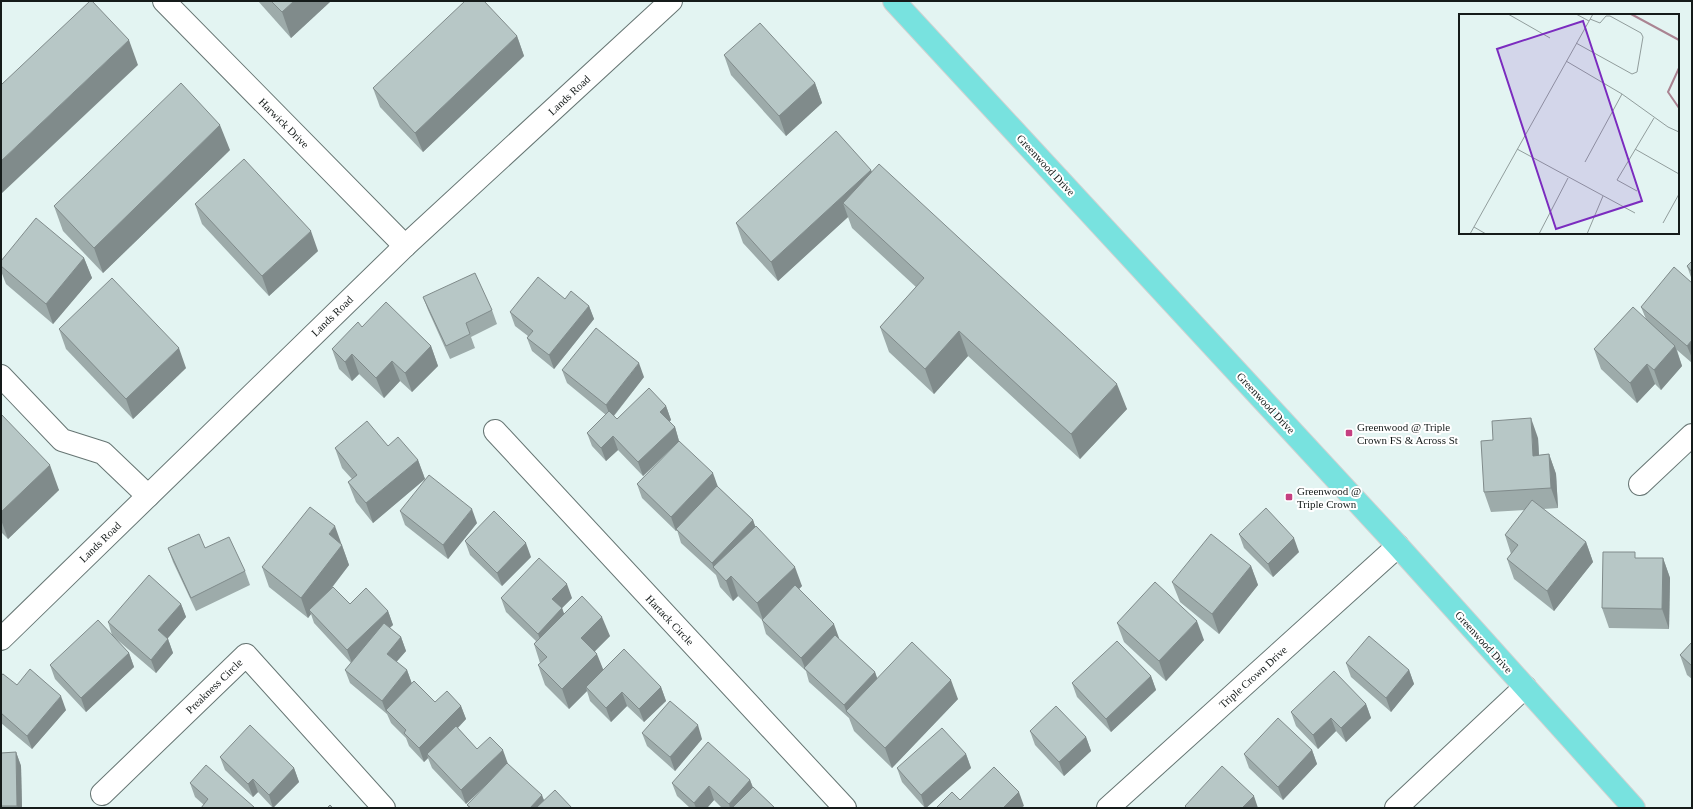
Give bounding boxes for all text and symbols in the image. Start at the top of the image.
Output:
inset map [1459,14,1679,234]
street label: Lands Road [546,72,593,117]
street label: Harwick Drive [257,96,312,151]
street label: Greenwood Drive [1015,132,1077,198]
street label: Lands Road [309,293,356,339]
street label: Greenwood Drive [1235,370,1297,436]
place label: Greenwood @ Triple Crown FS & Across St [1357,421,1458,446]
marker: Greenwood @ Triple Crown FS & Across St [1344,428,1354,438]
place label: Greenwood @ Triple Crown [1297,485,1361,510]
marker: Greenwood @ Triple Crown [1284,492,1294,502]
street label: Lands Road [77,519,124,565]
street label: Hartack Circle [644,592,696,648]
street label: Greenwood Drive [1453,609,1515,675]
street label: Triple Crown Drive [1217,643,1289,711]
street label: Preakness Circle [183,656,245,716]

